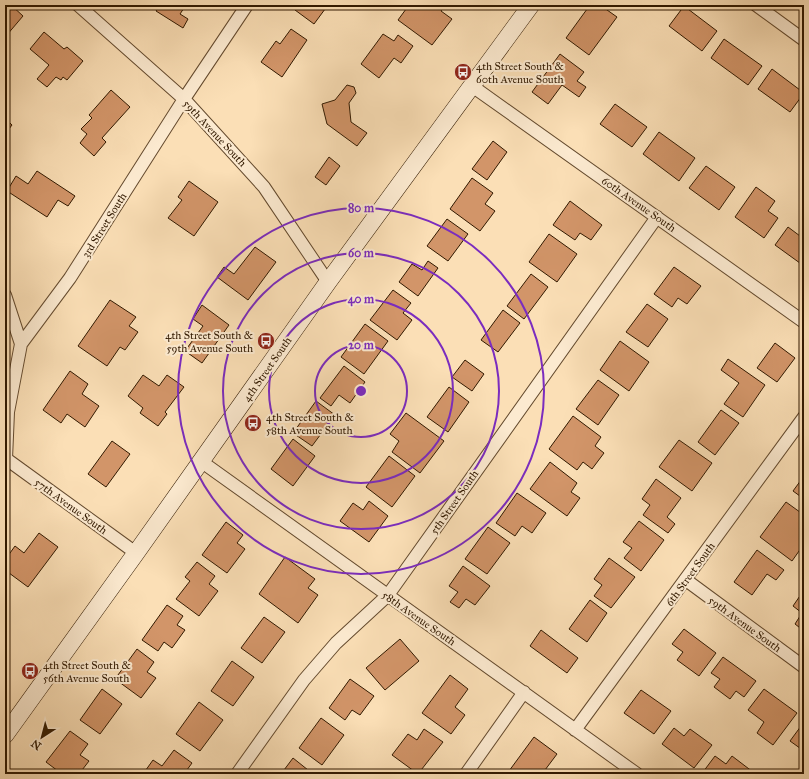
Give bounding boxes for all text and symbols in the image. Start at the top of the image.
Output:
place label: 4th Street South & 60th Avenue South [476,60,564,86]
bus stop icon: 4th Street South & 60th Avenue South [453,62,473,82]
street label: 59th Avenue South [180,97,249,169]
street label: 60th Avenue South [599,174,678,235]
street label: 3rd Street South [79,190,130,260]
text: 80 m [348,201,375,215]
text: 60 m [348,246,375,260]
text: 40 m [348,292,375,307]
place label: 4th Street South & 59th Avenue South [165,329,253,355]
bus stop icon: 4th Street South & 59th Avenue South [256,331,276,351]
street label: 4th Street South [240,334,295,404]
text: 20 m [348,338,375,352]
centre of rings [354,384,368,398]
place label: 4th Street South & 58th Avenue South [266,411,354,437]
bus stop icon: 4th Street South & 58th Avenue South [243,413,263,433]
street label: 5th Street South [428,468,481,537]
street label: 57th Avenue South [32,476,110,537]
street label: 6th Street South [663,540,718,609]
street label: 58th Avenue South [380,588,458,649]
street label: 59th Avenue South [706,594,784,655]
place label: 4th Street South & 56th Avenue South [43,659,131,685]
bus stop icon: 4th Street South & 56th Avenue South [20,661,40,681]
north arrow [22,717,62,757]
text: N [28,736,44,753]

